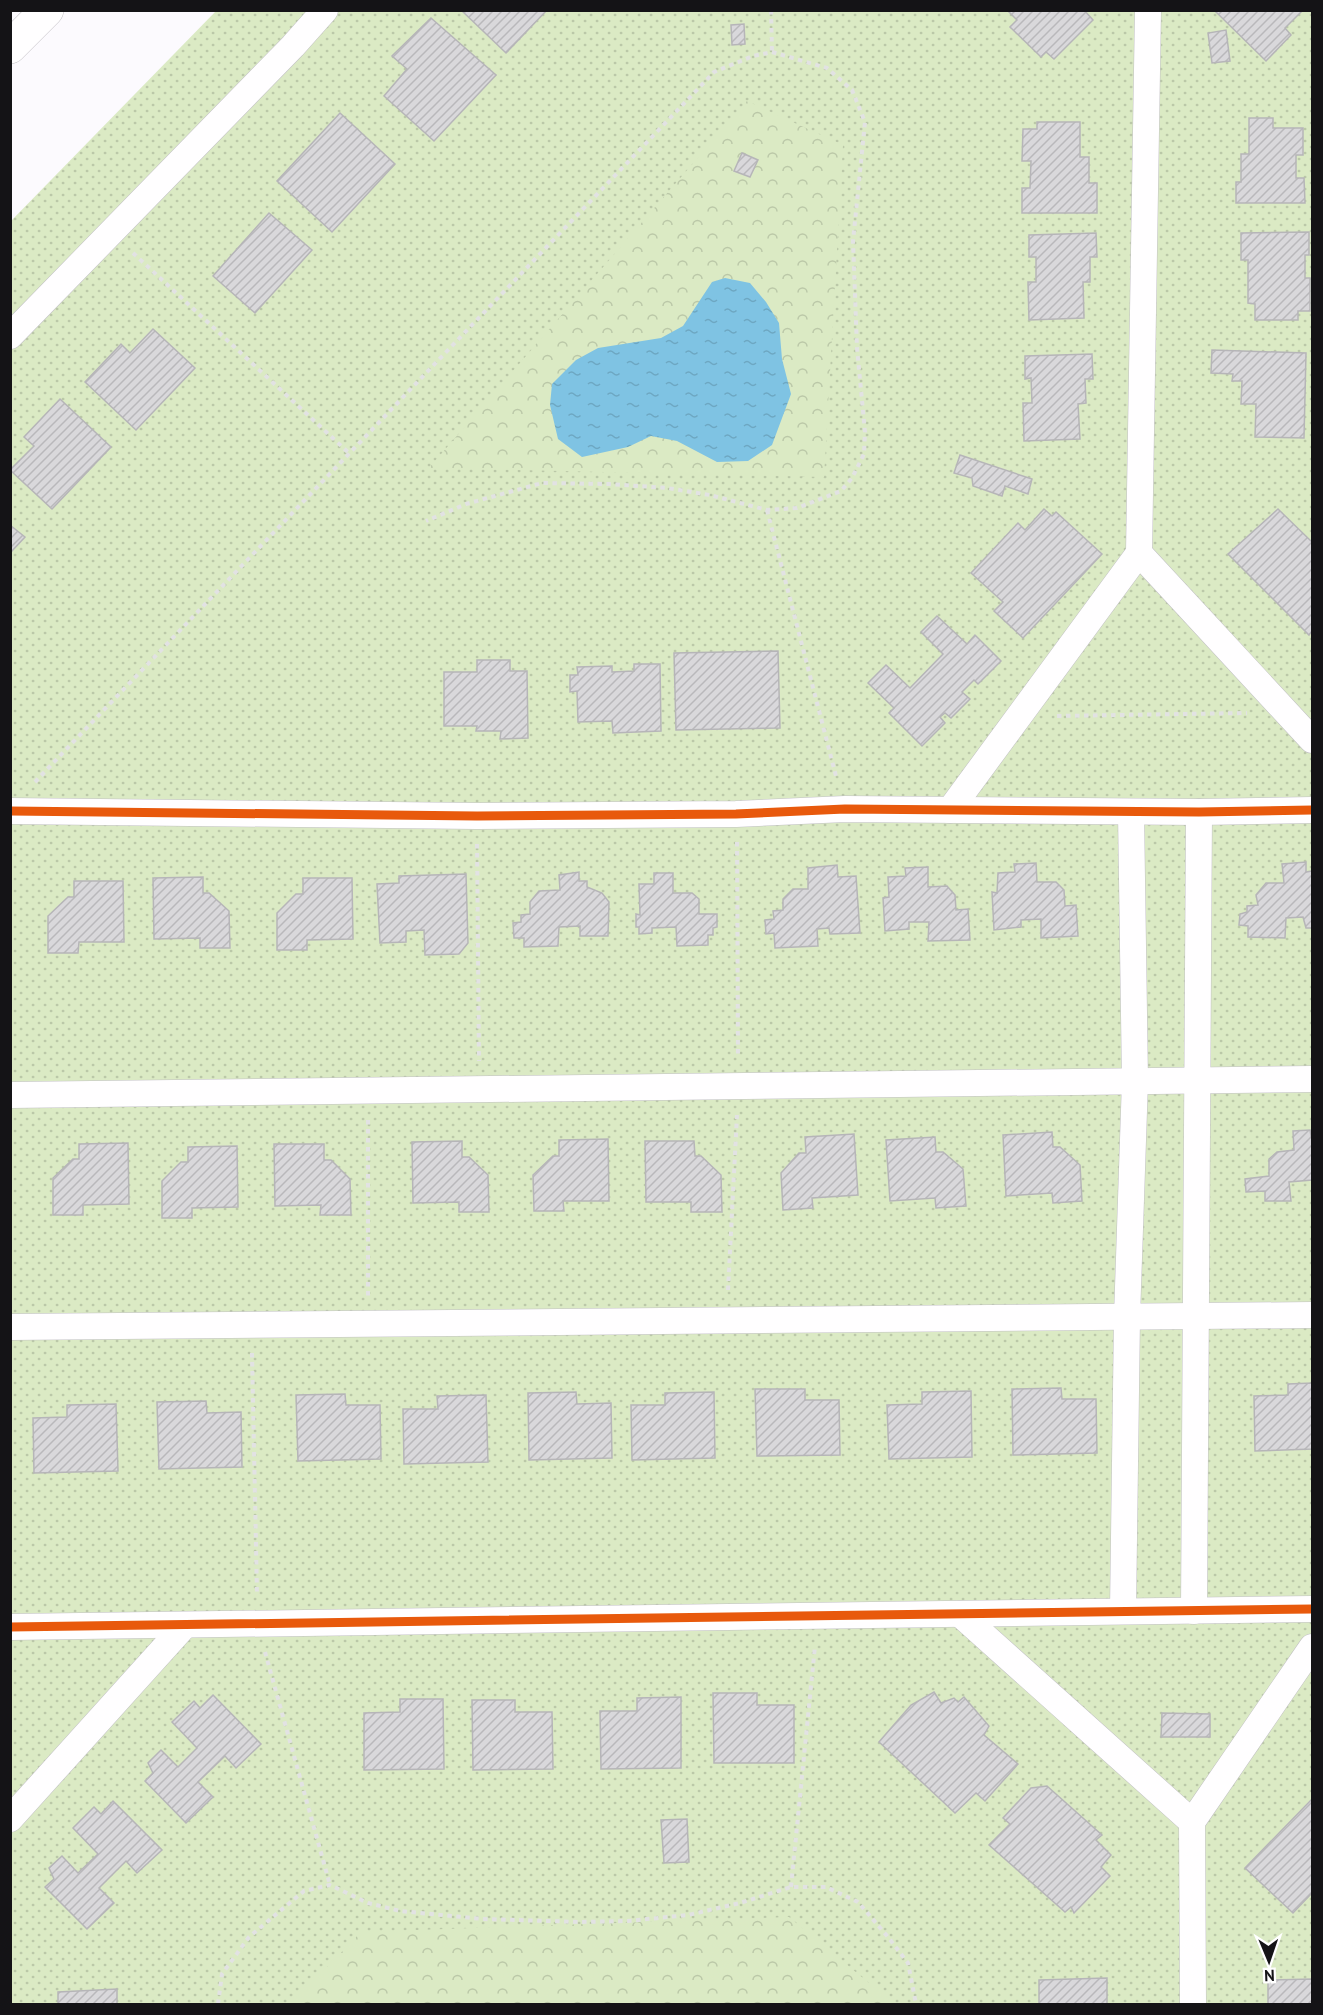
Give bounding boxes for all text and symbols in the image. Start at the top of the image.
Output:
north arrow [1239,1931,1299,1991]
text: N [1264,1966,1275,1986]

